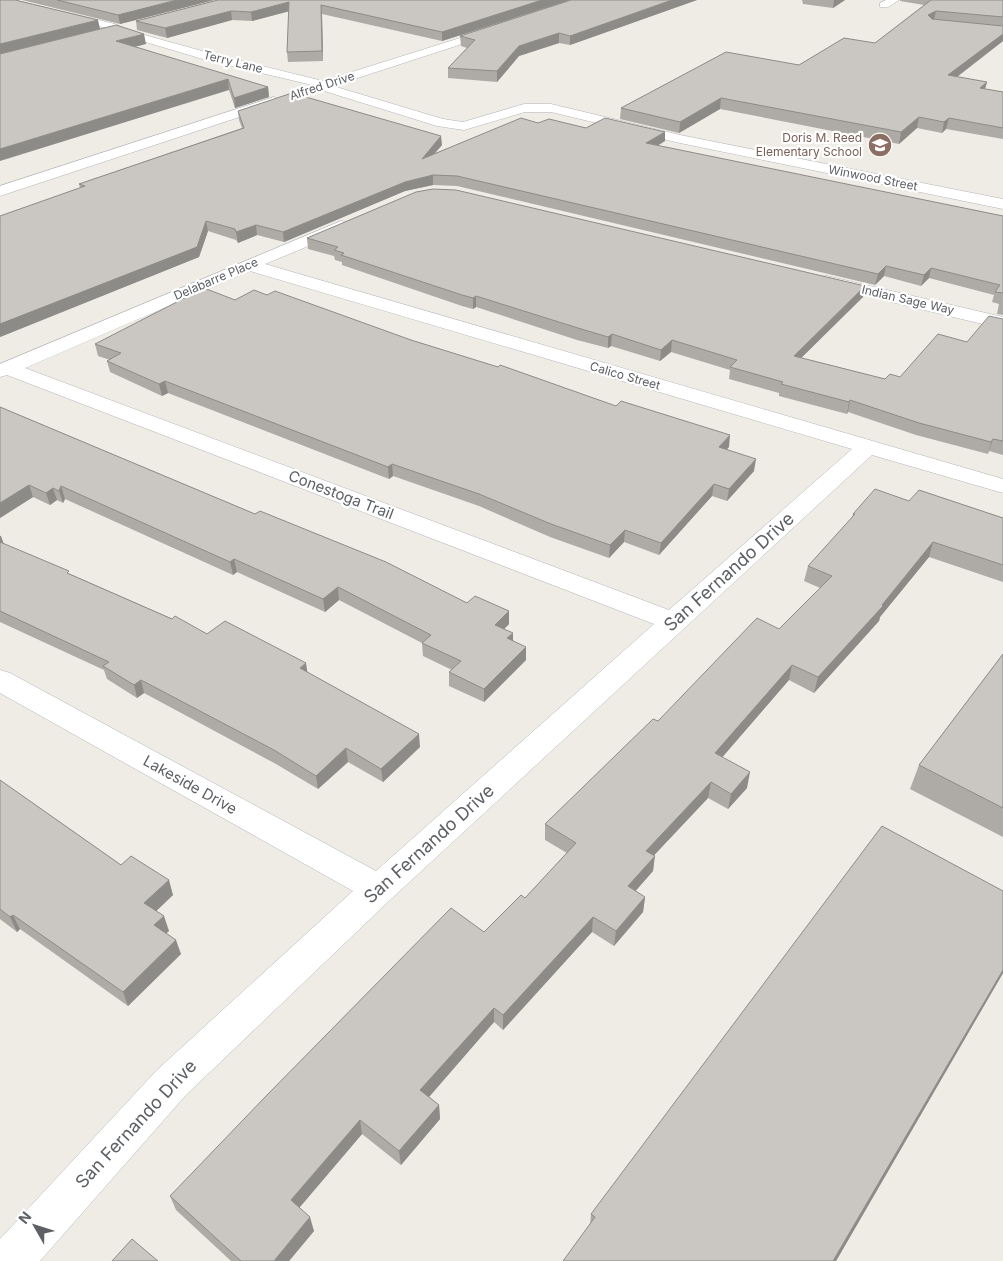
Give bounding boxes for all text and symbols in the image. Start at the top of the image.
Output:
street label: Terry Lane [202,47,265,76]
street label: Alfred Drive [287,68,356,103]
place label: Doris M. Reed Elementary School [756,130,862,159]
school or university icon: Doris M. Reed Elementary School [867,132,893,158]
street label: Winwood Street [827,162,919,194]
street label: Delabarre Place [171,254,260,303]
street label: Indian Sage Way [860,282,956,318]
street label: Calico Street [588,358,662,393]
street label: Conestoga Trail [286,466,397,523]
street label: San Fernando Drive [659,508,798,636]
street label: Lakeside Drive [140,751,241,818]
street label: San Fernando Drive [359,780,498,908]
street label: San Fernando Drive [71,1055,201,1192]
north arrow [10,1201,60,1251]
text: N [15,1208,34,1227]

